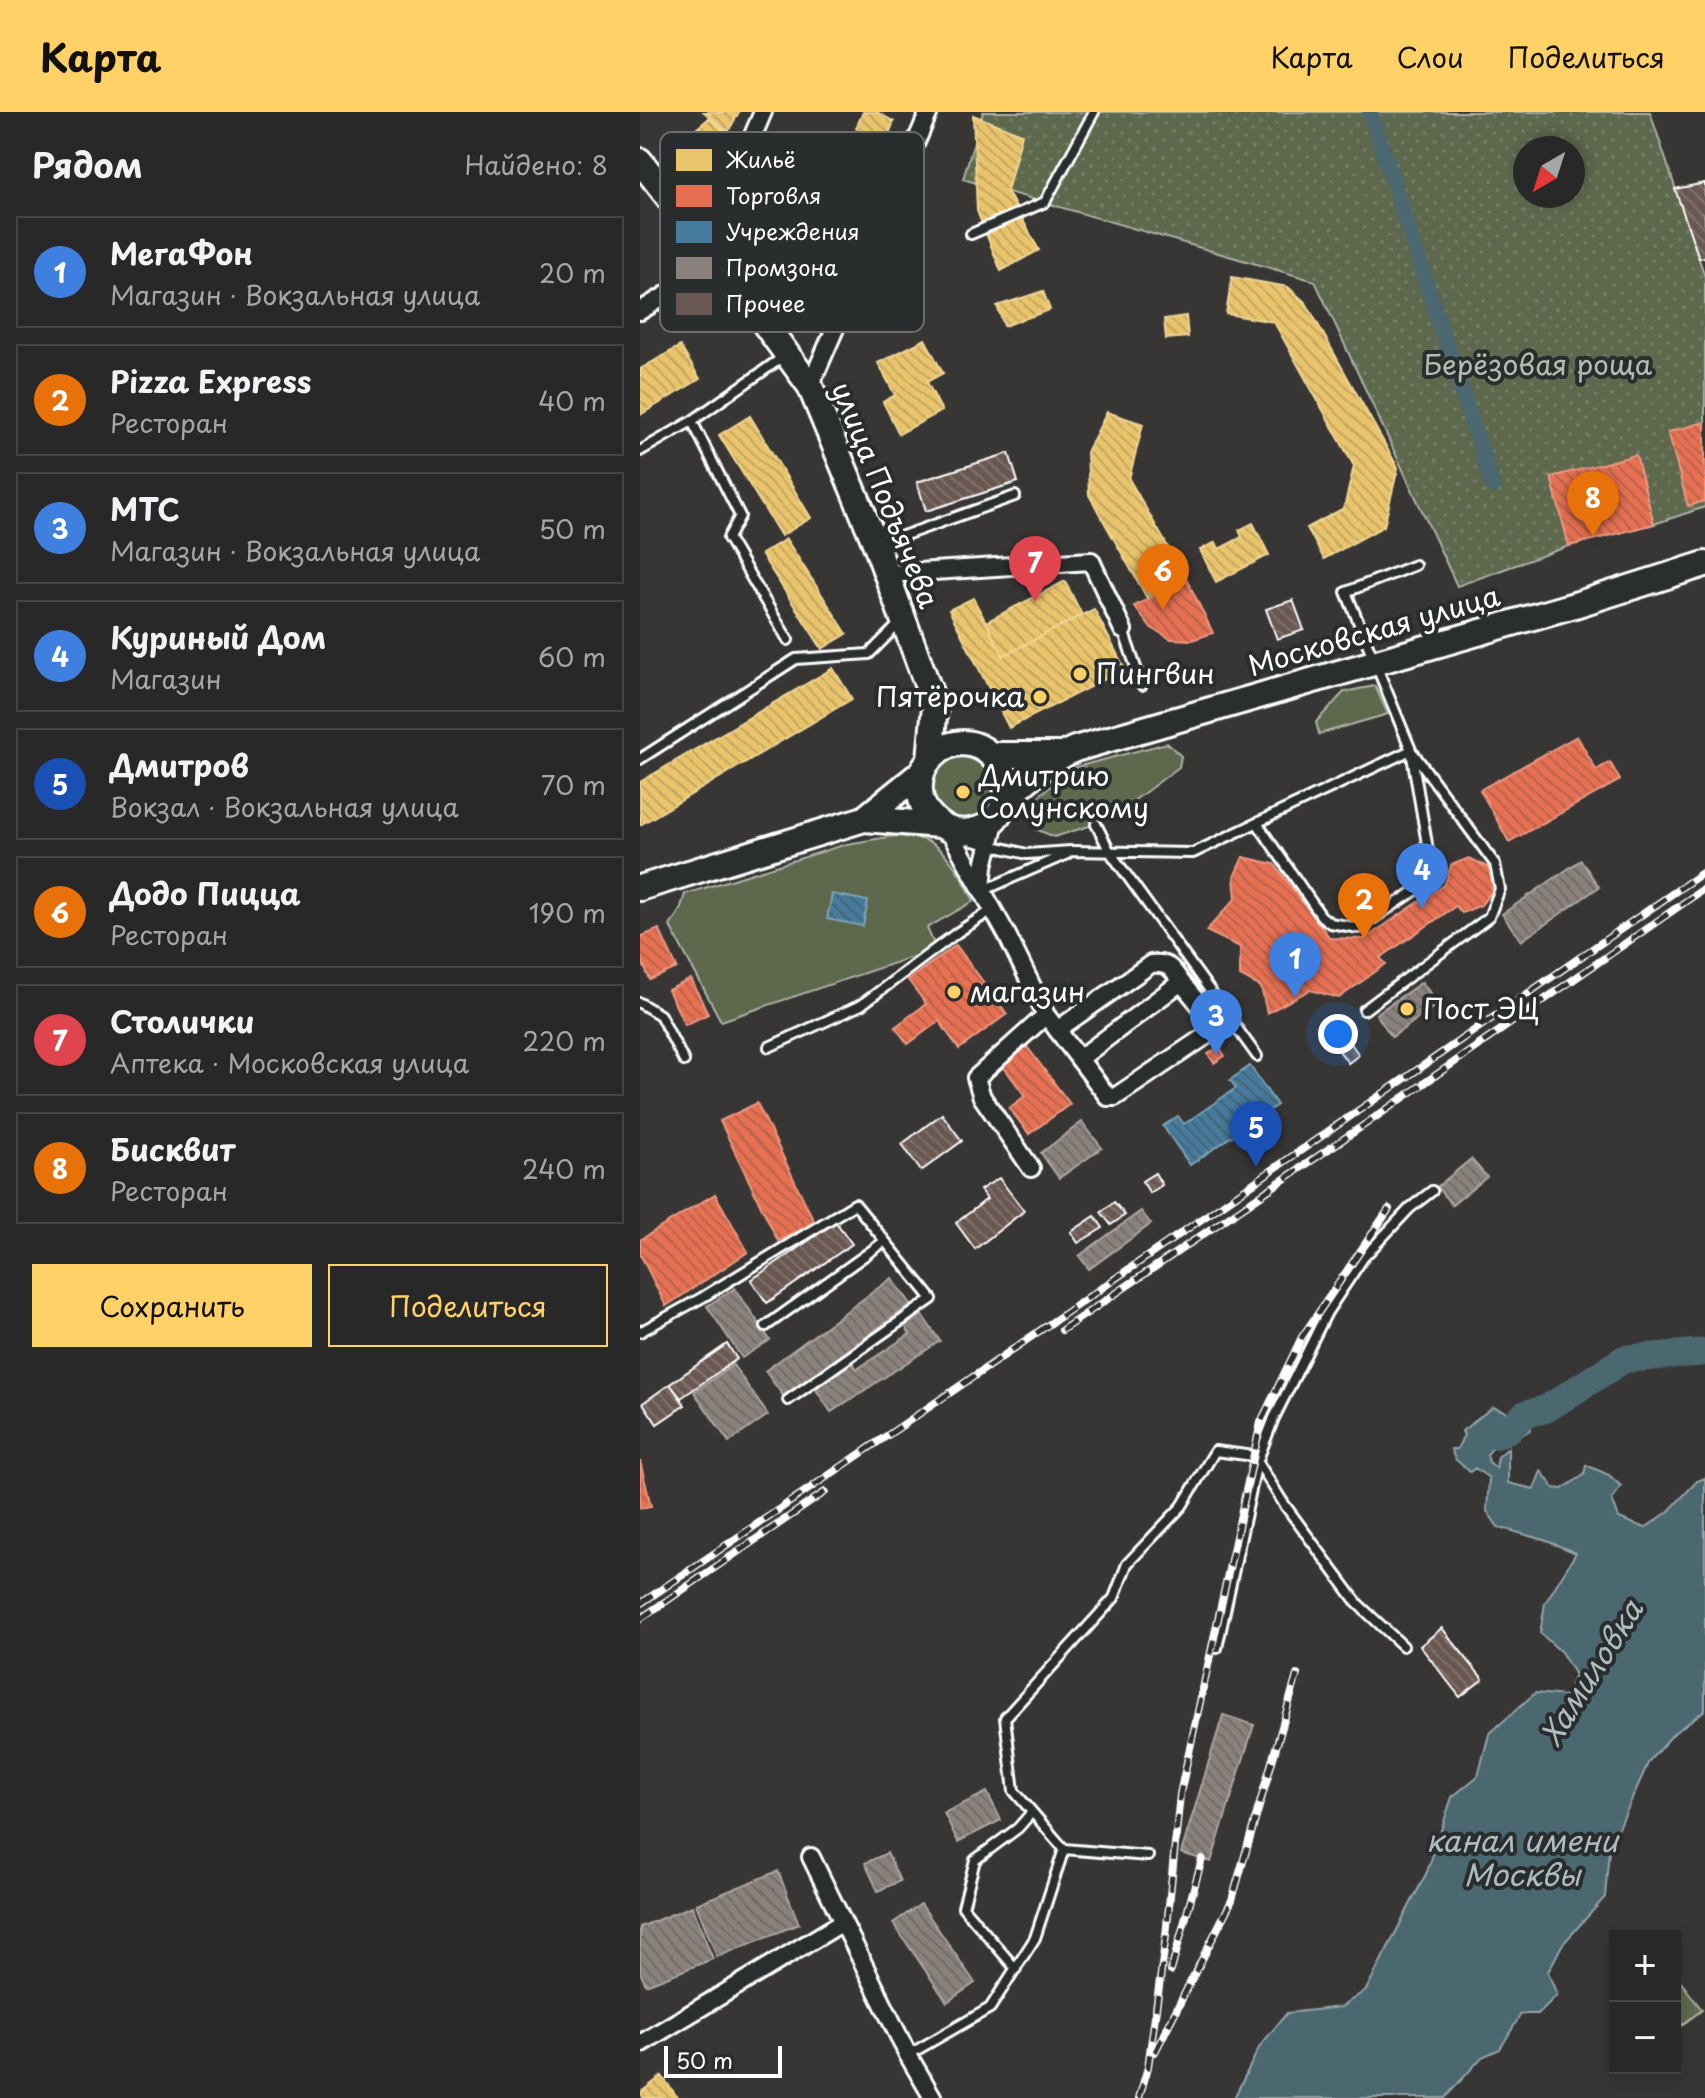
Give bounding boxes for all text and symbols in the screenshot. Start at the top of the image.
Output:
text: Карта [40,28,162,85]
text: Карта [1270,35,1353,78]
text: Слои [1397,35,1464,78]
text: Поделиться [1508,35,1665,78]
legend [660,132,924,332]
north arrow [1513,136,1585,208]
text: Рядом [32,138,143,190]
text: Жильё [725,142,795,175]
text: Найдено: 8 [464,145,608,184]
text: Торговля [726,178,821,211]
text: Учреждения [726,214,860,247]
text: МегаФон [110,230,253,275]
text: Промзона [726,250,838,283]
text: 1 [54,253,66,292]
text: 20 m [539,253,606,292]
text: Магазин · Вокзальная улица [110,275,480,314]
text: Прочее [726,286,806,319]
park label: Берёзовая роща [1424,342,1653,385]
text: Pizza Express [110,358,311,403]
street label: улица Подъячева [821,375,952,615]
text: 2 [51,381,69,420]
text: 40 m [538,381,606,420]
text: Ресторан [110,403,228,442]
pin: 8 [1567,471,1619,537]
text: МТС [110,486,180,531]
text: 3 [51,509,69,548]
text: 50 m [539,509,606,548]
text: Магазин · Вокзальная улица [110,531,480,570]
pin: 7 [1009,536,1061,602]
pin: 6 [1137,544,1189,610]
street label: Московская улица [1243,573,1505,686]
text: Куриный Дом [110,614,326,659]
text: 4 [51,637,69,676]
text: 60 m [538,637,606,676]
place label: Пингвин [1096,651,1215,694]
text: Магазин [110,659,221,698]
marker: Пингвин [1071,665,1089,683]
place label: Пятёрочка [876,674,1024,717]
marker: Пятёрочка [1031,688,1049,706]
text: Дмитров [110,742,249,787]
place label: Дмитрию Солунскому [978,753,1149,828]
text: 5 [52,765,68,804]
text: 70 m [541,765,606,804]
marker: Дмитрию Солунскому [954,783,972,801]
text: Вокзал · Вокзальная улица [110,787,459,826]
pin: 4 [1396,843,1448,909]
text: Додо Пицца [110,870,301,915]
pin: 2 [1338,873,1390,939]
text: 6 [51,893,69,932]
text: 190 m [529,893,606,932]
text: Ресторан [110,915,228,954]
pin: 1 [1269,932,1321,998]
place label: магазин [970,969,1085,1012]
marker: магазин [945,983,963,1001]
place label: Пост ЭЦ [1423,986,1539,1029]
pin: 3 [1190,989,1242,1055]
text: Столички [110,998,255,1043]
marker: Пост ЭЦ [1398,1000,1416,1018]
your location [1318,1014,1358,1054]
text: 7 [53,1021,67,1060]
text: 220 m [522,1021,606,1060]
text: Аптека · Московская улица [110,1043,469,1082]
pin: 5 [1230,1101,1282,1167]
text: Бисквит [110,1126,235,1171]
text: 8 [52,1149,68,1188]
text: 240 m [522,1149,606,1188]
text: Ресторан [110,1171,228,1210]
button: Сохранить [32,1264,312,1347]
button: Поделиться [328,1264,608,1347]
water label: Хамиловка [1527,1589,1653,1753]
water label: канал имени Москвы [1426,1817,1620,1896]
map controls [1609,1930,1681,2074]
button: + [1609,1930,1681,2002]
button: − [1609,2002,1681,2074]
scale bar [664,2042,782,2078]
text: 50 m [676,2043,733,2076]

